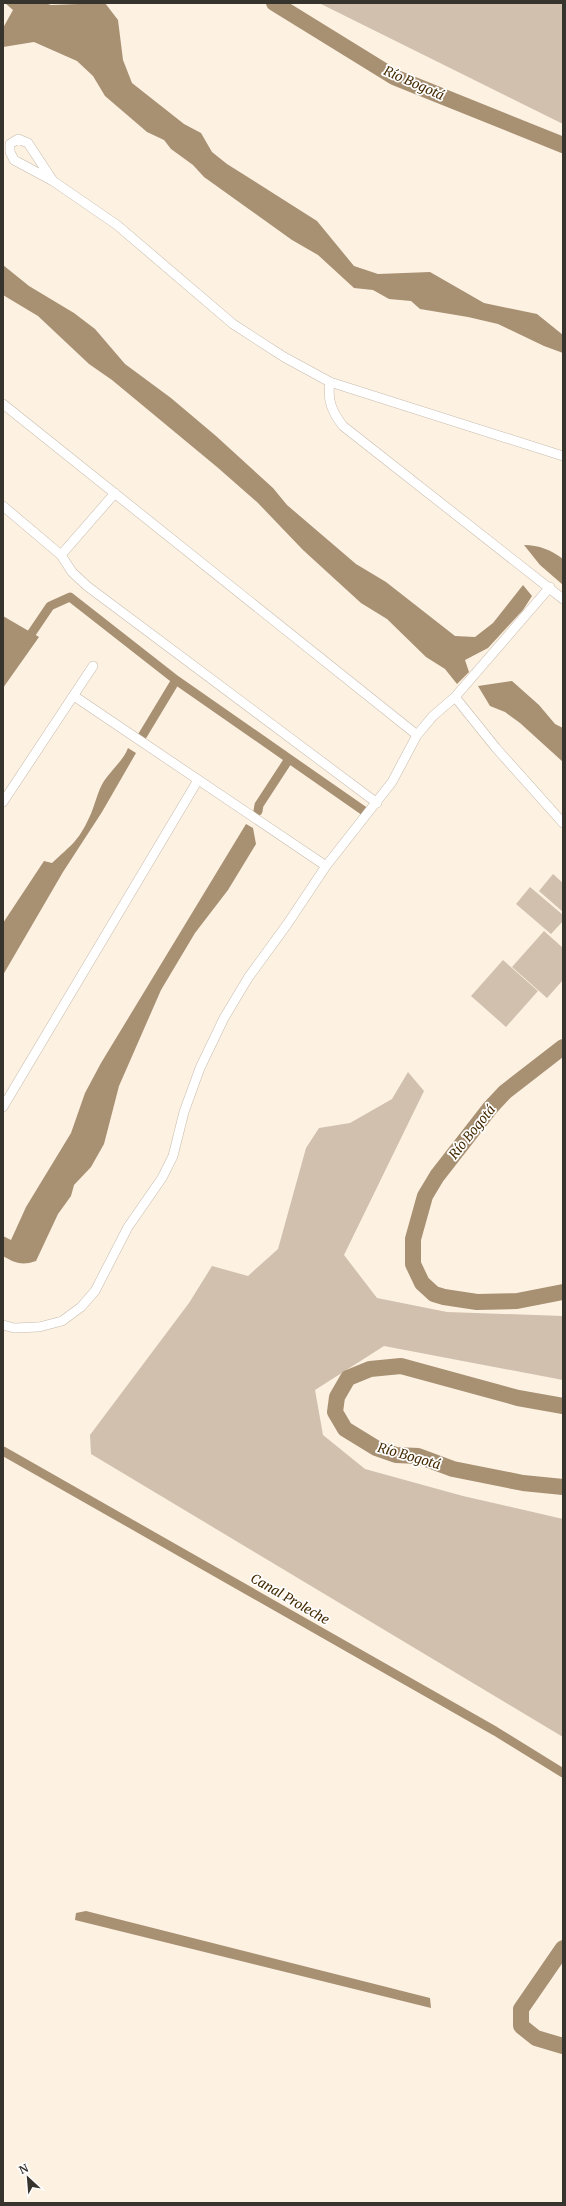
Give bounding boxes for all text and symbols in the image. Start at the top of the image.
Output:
water label: Río Bogotá [381,62,447,104]
water label: Río Bogotá [445,1101,499,1162]
water label: Río Bogotá [376,1439,443,1473]
water label: Canal Proleche [248,1570,333,1629]
north arrow [8,2158,48,2198]
text: N [17,2161,31,2177]

